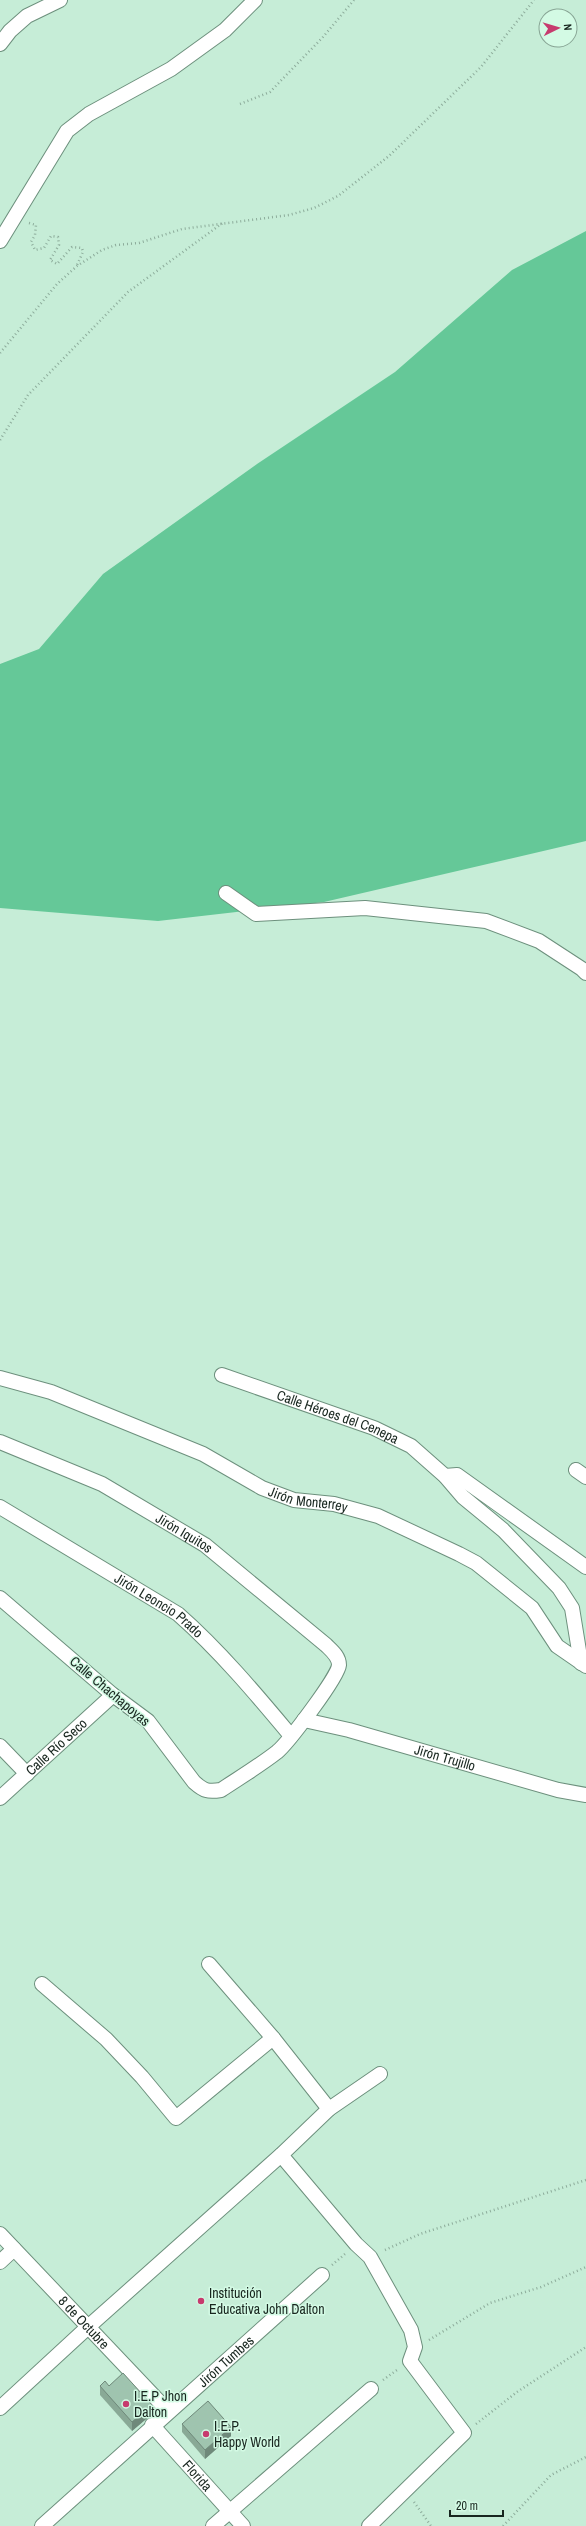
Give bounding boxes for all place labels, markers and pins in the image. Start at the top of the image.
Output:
place label: Institución Educativa John Dalton [209,2284,325,2318]
marker: Institución Educativa John Dalton [196,2296,206,2306]
place label: I.E.P Jhon Dalton [134,2387,187,2421]
marker: I.E.P Jhon Dalton [121,2399,131,2409]
place label: I.E.P. Happy World [214,2417,280,2451]
marker: I.E.P. Happy World [201,2429,211,2439]

